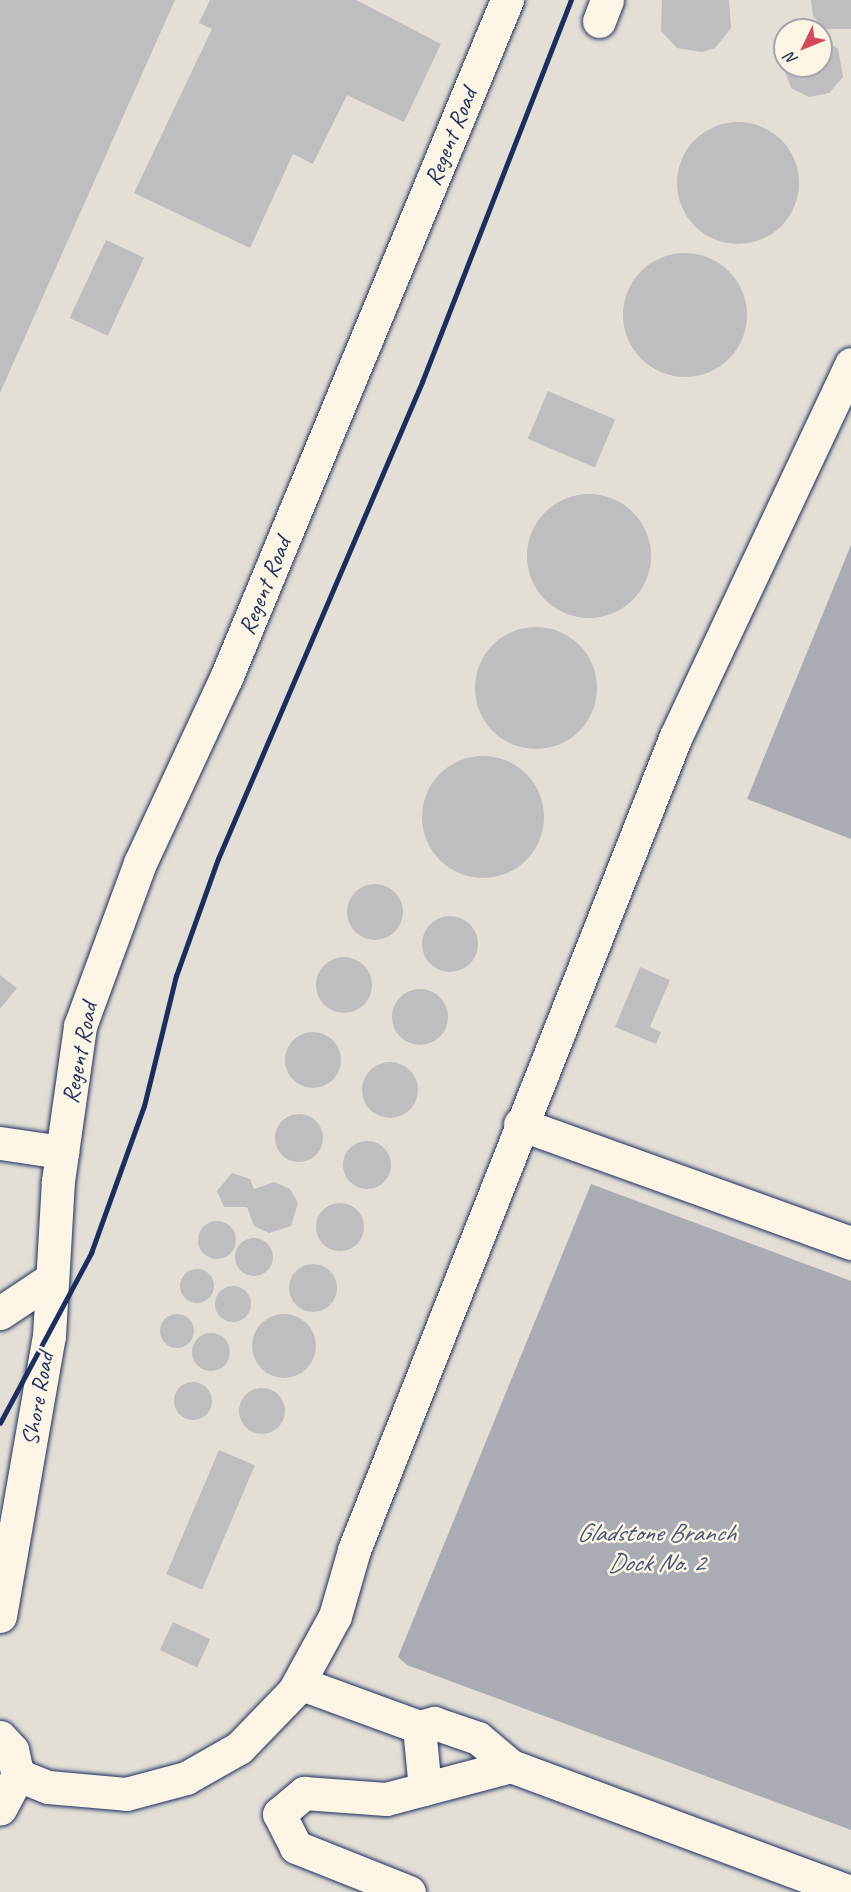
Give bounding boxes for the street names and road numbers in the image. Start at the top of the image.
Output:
street label: Regent Road [419,85,483,189]
street label: Regent Road [233,534,297,638]
street label: Regent Road [56,1000,104,1106]
street label: Shore Road [16,1350,60,1448]

